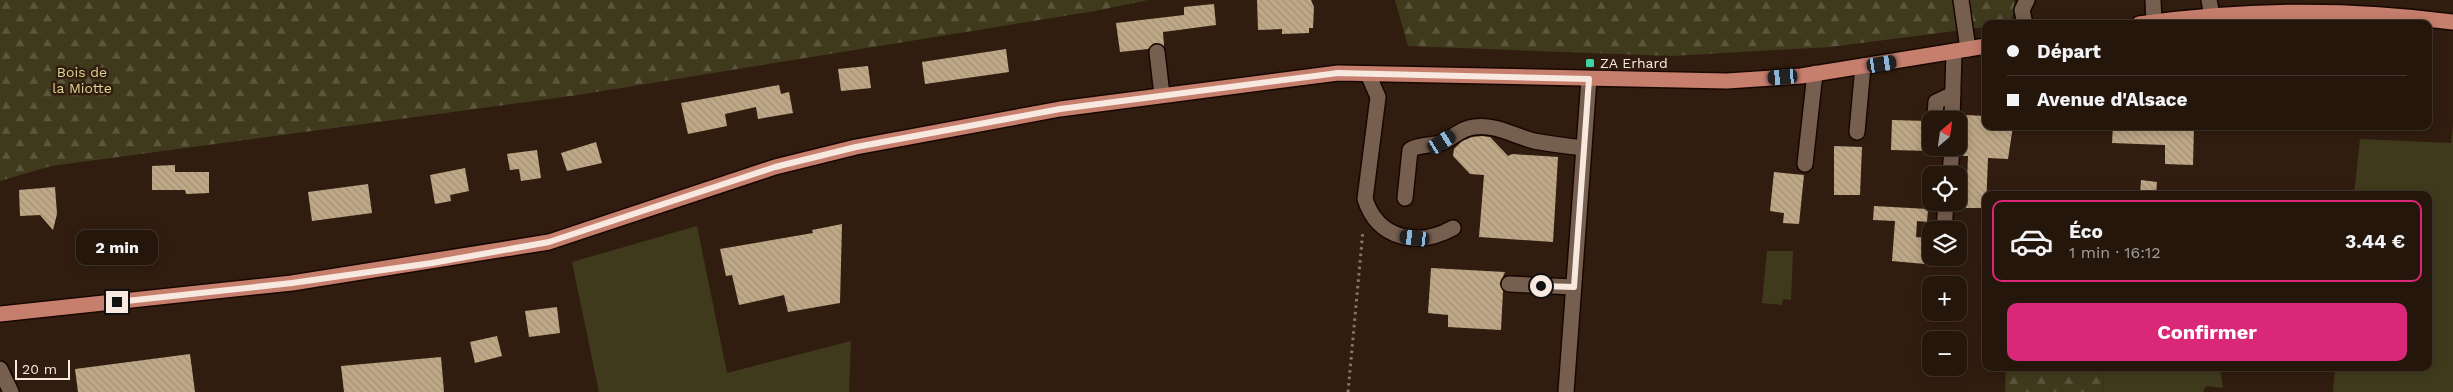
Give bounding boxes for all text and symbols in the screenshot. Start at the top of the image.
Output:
text: Départ [2037,40,2101,63]
car [1866,54,1897,74]
place label: ZA Erhard [1600,55,1668,71]
marker: ZA Erhard [1584,57,1596,69]
park label: Bois de la Miotte [52,64,112,96]
car [1767,68,1798,86]
text: Avenue d'Alsace [2037,88,2188,111]
north arrow [1922,111,1968,156]
map controls [1922,111,1967,376]
car [1425,128,1458,156]
button: locate [1922,166,1967,211]
icon: car [2009,219,2054,264]
text: Éco [2069,220,2103,243]
button: layers [1922,221,1967,266]
car [1399,229,1430,247]
callout: 2 min [76,230,158,264]
text: 3.44 € [2345,230,2405,253]
text: 2 min [95,238,139,257]
text: 1 min · 16:12 [2069,243,2161,262]
route start [1530,275,1552,297]
button: + [1922,276,1967,321]
route end [106,291,128,313]
button: Confirmer [2007,303,2407,361]
button: − [1922,331,1967,376]
scale bar [15,357,70,380]
text: 20 m [22,361,57,377]

